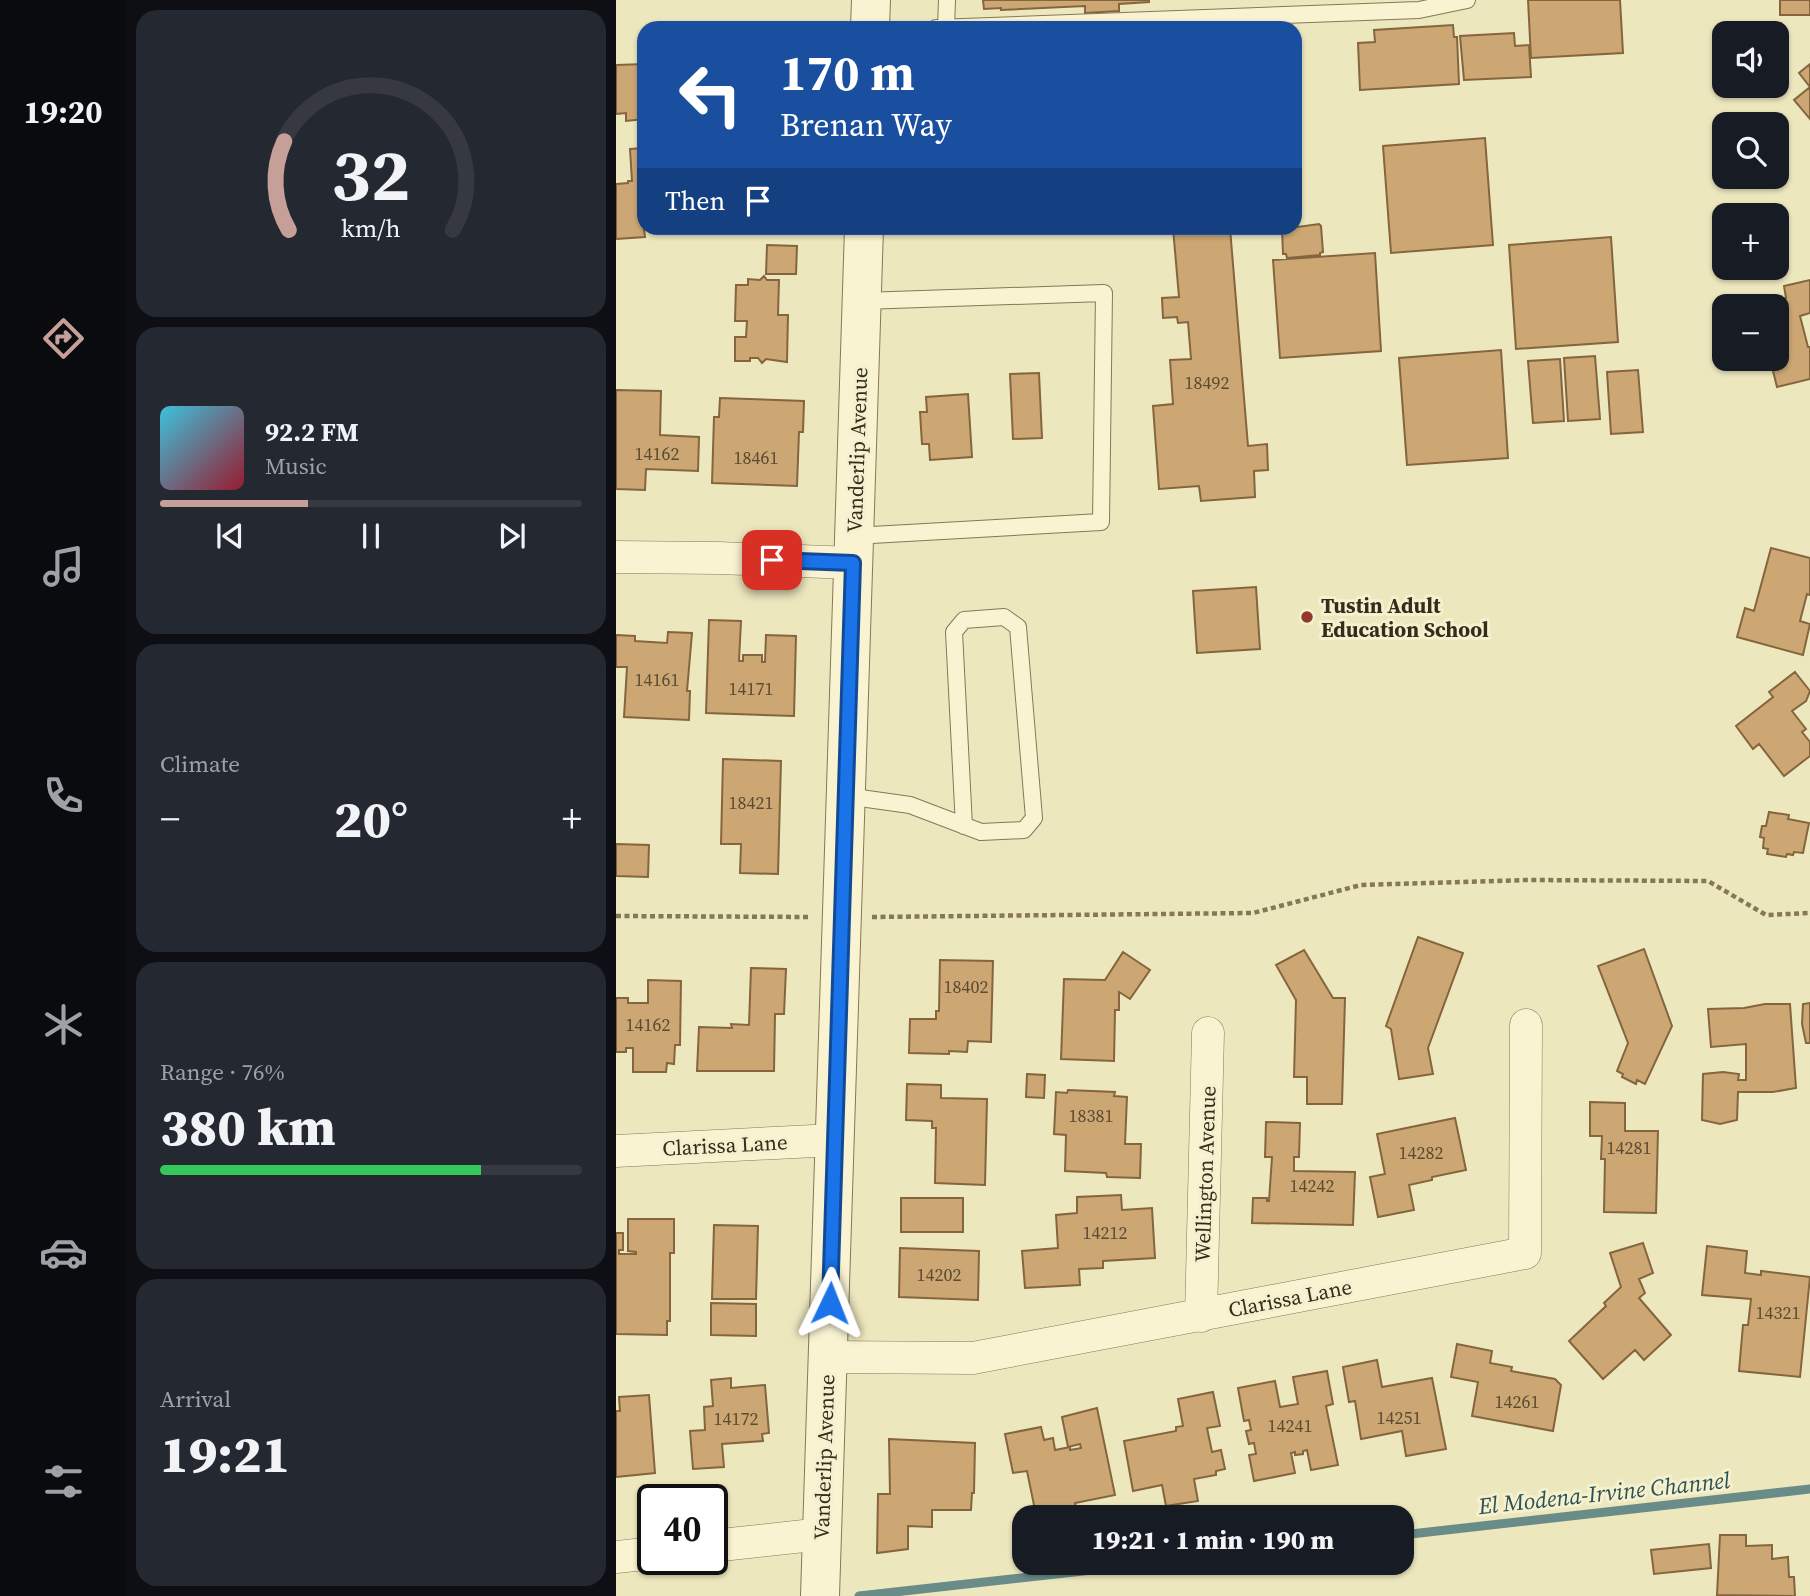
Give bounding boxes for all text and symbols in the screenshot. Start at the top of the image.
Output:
map controls [1712,21,1789,371]
button: sound [1712,21,1789,98]
text: 170 m [780,39,915,106]
icon: left [665,49,756,140]
text: 19:20 [24,90,102,134]
text: Brenan Way [780,103,952,147]
button: search [1712,112,1789,189]
text: 32 [332,125,410,224]
icon: arrive [739,182,777,220]
text: Then [665,183,725,219]
button: + [1712,203,1789,280]
text: km/h [341,210,401,244]
button: − [1712,294,1789,371]
icon: directions [39,314,88,363]
street label: Vanderlip Avenue [840,367,874,533]
house number: 18492 [1185,370,1230,395]
text: 92.2 FM [265,414,359,450]
house number: 14162 [635,441,680,466]
house number: 18461 [734,445,779,470]
text: Music [265,450,327,482]
icon: previous [211,517,249,555]
icon: pause [352,517,390,555]
icon: next [493,517,531,555]
pin [742,530,802,590]
icon: arrive [753,541,791,579]
icon: music [39,542,88,591]
place label: Tustin Adult Education School [1321,591,1489,644]
marker: Tustin Adult Education School [1299,609,1315,625]
house number: 14161 [635,667,680,692]
house number: 14171 [729,676,774,701]
text: Climate [160,748,240,780]
icon: phone [39,771,88,820]
text: 20° [334,783,408,854]
house number: 18421 [729,790,774,815]
text: − [160,793,180,845]
text: + [562,793,582,845]
house number: 18402 [944,974,989,999]
icon: climate [39,1000,88,1049]
house number: 14162 [626,1012,671,1037]
text: Range · 76% [160,1056,285,1088]
street label: Wellington Avenue [1187,1085,1223,1263]
text: 380 km [160,1091,336,1162]
house number: 18381 [1069,1103,1114,1128]
street label: Clarissa Lane [662,1127,788,1163]
house number: 14281 [1607,1135,1652,1160]
house number: 14282 [1399,1140,1444,1165]
house number: 14242 [1290,1173,1335,1198]
house number: 14212 [1083,1220,1128,1245]
icon: car [39,1228,88,1277]
house number: 14202 [917,1262,962,1287]
position arrow [793,1266,867,1340]
street label: Clarissa Lane [1226,1272,1354,1324]
house number: 14321 [1756,1300,1801,1325]
street label: Vanderlip Avenue [807,1374,841,1540]
text: Arrival [160,1383,231,1415]
house number: 14261 [1495,1389,1540,1414]
house number: 14251 [1377,1405,1422,1430]
house number: 14172 [714,1406,759,1431]
house number: 14241 [1268,1413,1313,1438]
text: 19:21 [160,1418,290,1489]
icon: filters [39,1457,88,1506]
water label: El Modena-Irvine Channel [1476,1464,1732,1522]
speed limit sign: 40 [637,1484,728,1575]
text: 19:21 · 1 min · 190 m [1092,1522,1334,1558]

